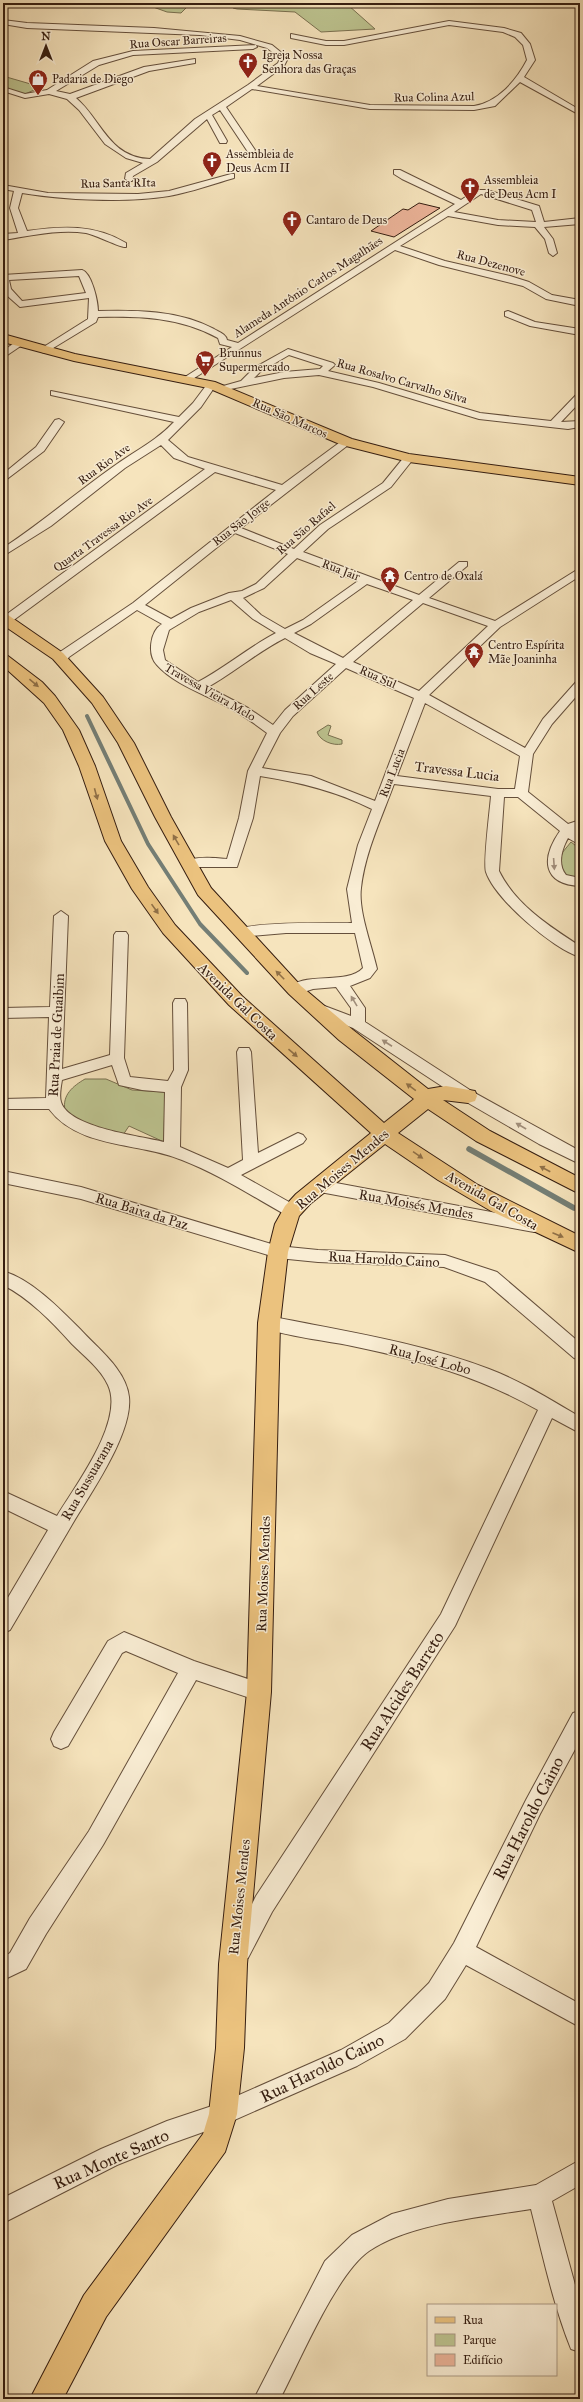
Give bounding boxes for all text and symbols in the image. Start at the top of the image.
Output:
north arrow [26,26,66,66]
text: N [41,30,51,43]
street label: Rua Oscar Barreiras [129,31,227,51]
place label: Igreja Nossa Senhora das Graças [262,48,356,76]
church icon: Igreja Nossa Senhora das Graças [237,51,259,79]
shop icon: Padaria de Diego [27,68,49,96]
place label: Padaria de Diego [52,72,133,87]
street label: Rua Colina Azul [394,89,475,105]
place label: Assembleia de Deus Acm II [225,147,294,175]
church icon: Assembleia de Deus Acm II [201,150,223,178]
place label: Assembleia de Deus Acm I [483,173,556,201]
street label: Rua Santa RIta [80,175,157,191]
church icon: Assembleia de Deus Acm I [459,176,481,204]
church icon: Cantaro de Deus [281,209,303,237]
place label: Cantaro de Deus [306,213,387,227]
street label: Alameda Antônio Carlos Magalhães [230,233,386,342]
street label: Rua Dezenove [455,247,527,279]
place label: Brunnus Supermercado [219,346,290,374]
supermarket icon: Brunnus Supermercado [194,349,216,377]
street label: Rua Rosalvo Carvalho Silva [335,356,470,407]
street label: Rua São Marcos [250,395,330,441]
street label: Rua Rio Ave [75,440,133,488]
street label: Quarta Travessa Rio Ave [51,493,155,575]
street label: Rua São Jorge [210,495,273,550]
street label: Rua São Rafael [274,498,339,558]
street label: Rua Jair [320,556,363,585]
temple icon: Centro de Oxalá [379,565,401,593]
place label: Centro de Oxalá [404,569,483,583]
place label: Centro Espírita Mãe Joaninha [488,638,565,667]
temple icon: Centro Espírita Mãe Joaninha [463,641,485,669]
street label: Travessa Vieira Melo [162,660,258,724]
street label: Rua Sul [357,663,399,692]
street label: Rua Leste [290,669,336,713]
one-way arrow [28,678,39,687]
street label: Rua Lucia [376,746,408,799]
street label: Travessa Lucia [414,758,500,785]
one-way arrow [94,788,100,800]
one-way arrow [172,834,179,846]
one-way arrow [551,858,558,870]
one-way arrow [151,903,159,914]
street label: Avenida Gal Costa [194,958,281,1044]
one-way arrow [275,970,285,980]
street label: Rua Praia de Guaibim [45,973,68,1097]
one-way arrow [351,995,358,1007]
one-way arrow [382,1039,392,1047]
one-way arrow [288,1048,298,1058]
one-way arrow [405,1083,416,1091]
one-way arrow [515,1123,527,1130]
street label: Rua Moises Mendes [292,1126,392,1213]
one-way arrow [412,1151,423,1159]
one-way arrow [540,1166,551,1172]
street label: Avenida Gal Costa [442,1167,541,1234]
street label: Rua Moisés Mendes [357,1186,475,1223]
street label: Rua Baixa da Paz [93,1189,191,1234]
one-way arrow [552,1232,564,1239]
street label: Rua Haroldo Caino [328,1248,440,1271]
street label: Rua José Lobo [387,1340,473,1380]
street label: Rua Sussuarana [58,1437,117,1523]
street label: Rua Moises Mendes [253,1516,274,1632]
street label: Rua Alcides Barreto [356,1628,449,1755]
street label: Rua Haroldo Caino [488,1753,569,1883]
street label: Rua Moises Mendes [225,1838,254,1956]
street label: Rua Haroldo Caino [257,2029,388,2108]
street label: Rua Monte Santo [50,2124,173,2194]
legend [427,2304,557,2376]
text: Rua [463,2313,484,2327]
text: Parque [463,2333,496,2348]
text: Edifício [463,2353,503,2367]

